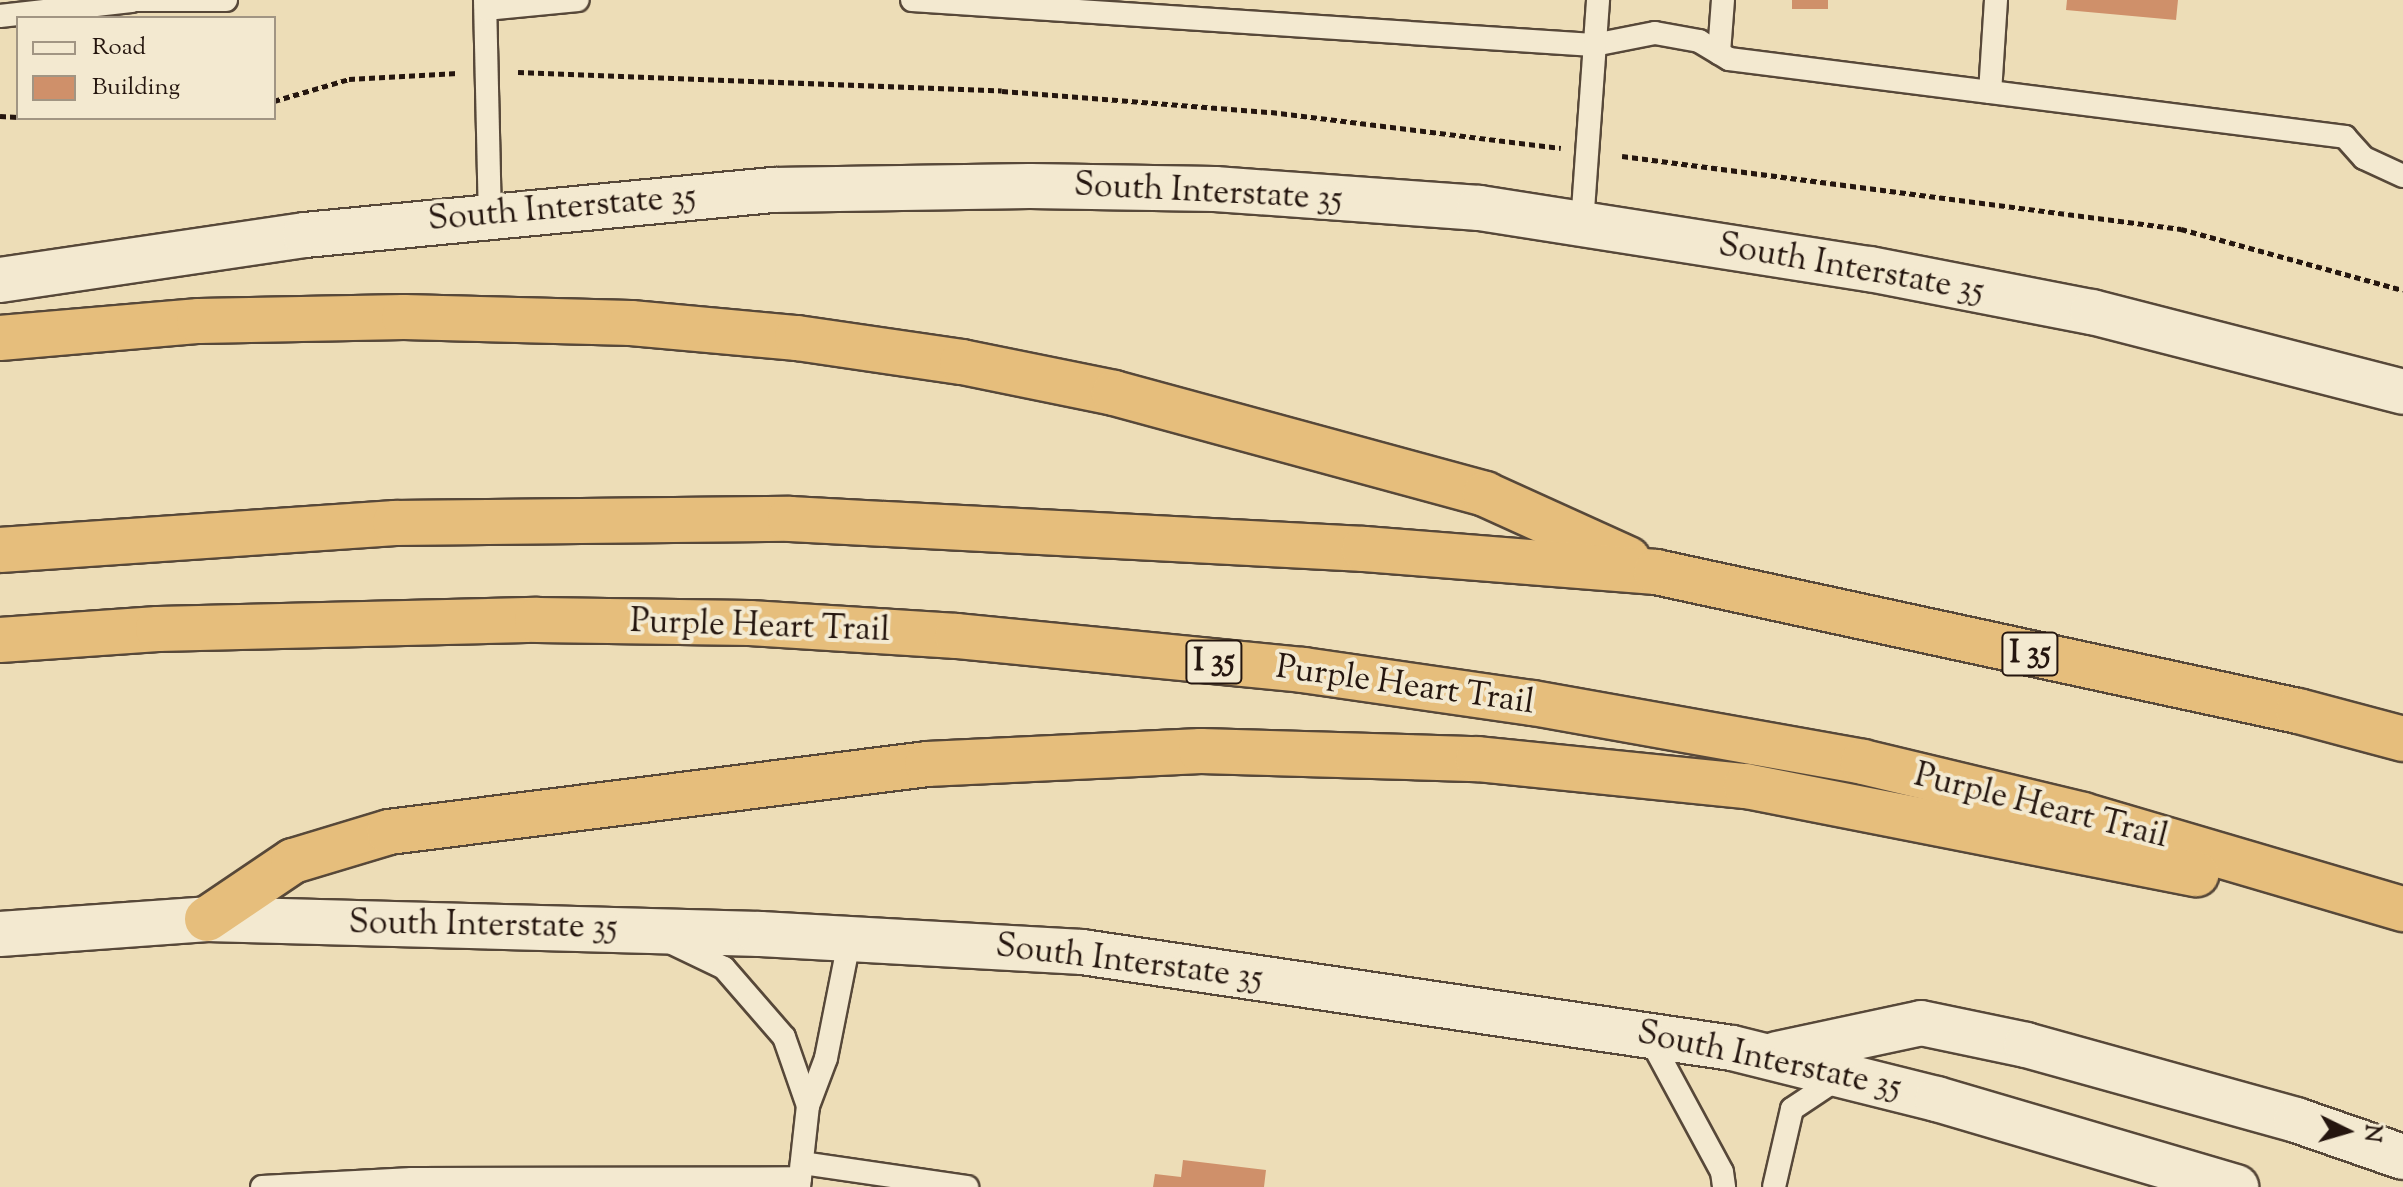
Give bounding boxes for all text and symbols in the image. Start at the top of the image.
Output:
legend [16,16,276,120]
text: Road [92,31,146,65]
text: Building [92,71,180,105]
street label: South Interstate 35 [1073,166,1343,220]
street label: South Interstate 35 [426,177,698,241]
street label: South Interstate 35 [1715,226,1987,312]
street label: Purple Heart Trail [629,602,891,652]
road number: I 35 [2000,626,2060,682]
road number: I 35 [1184,634,1244,690]
street label: Purple Heart Trail [1273,648,1537,724]
street label: Purple Heart Trail [1910,756,2172,858]
street label: South Interstate 35 [348,903,618,949]
street label: South Interstate 35 [993,926,1265,1000]
street label: South Interstate 35 [1633,1013,1905,1109]
north arrow [2307,1091,2387,1171]
text: N [2354,1123,2388,1143]

